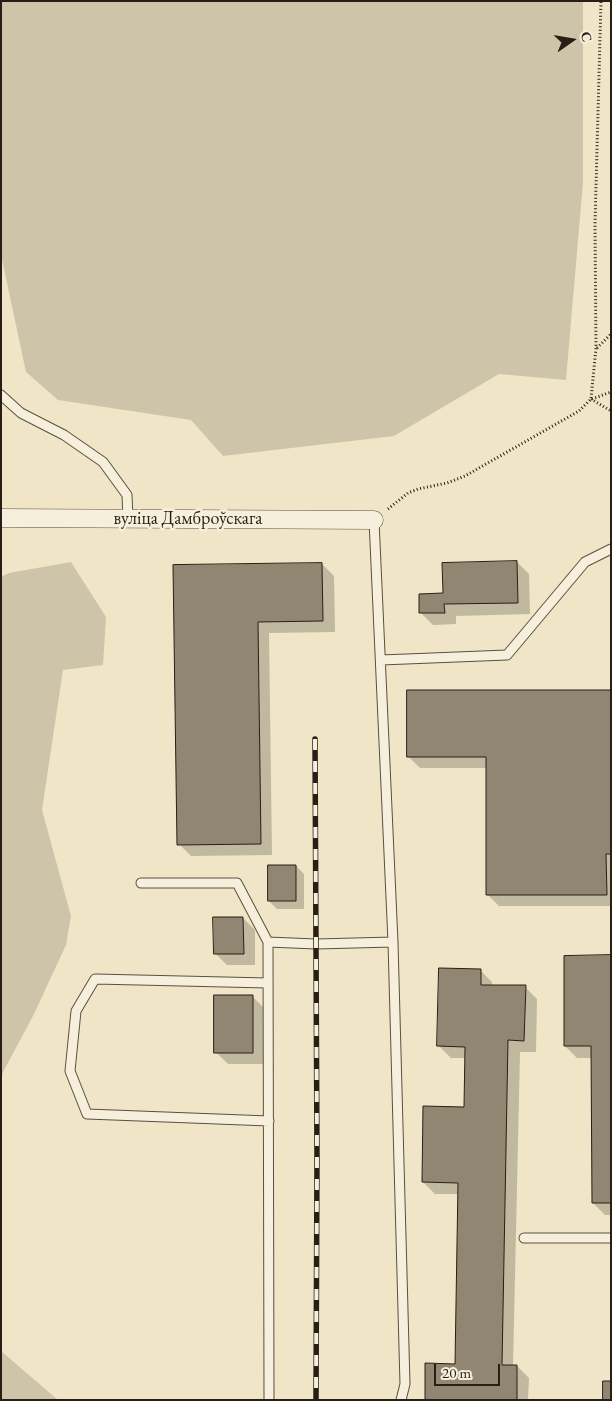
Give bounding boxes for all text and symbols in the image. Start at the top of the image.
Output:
north arrow [547,15,597,65]
text: С [577,30,597,43]
street label: вуліца Дамброўскага [114,508,262,530]
scale bar [437,1354,503,1386]
text: 20 m [442,1363,471,1382]

